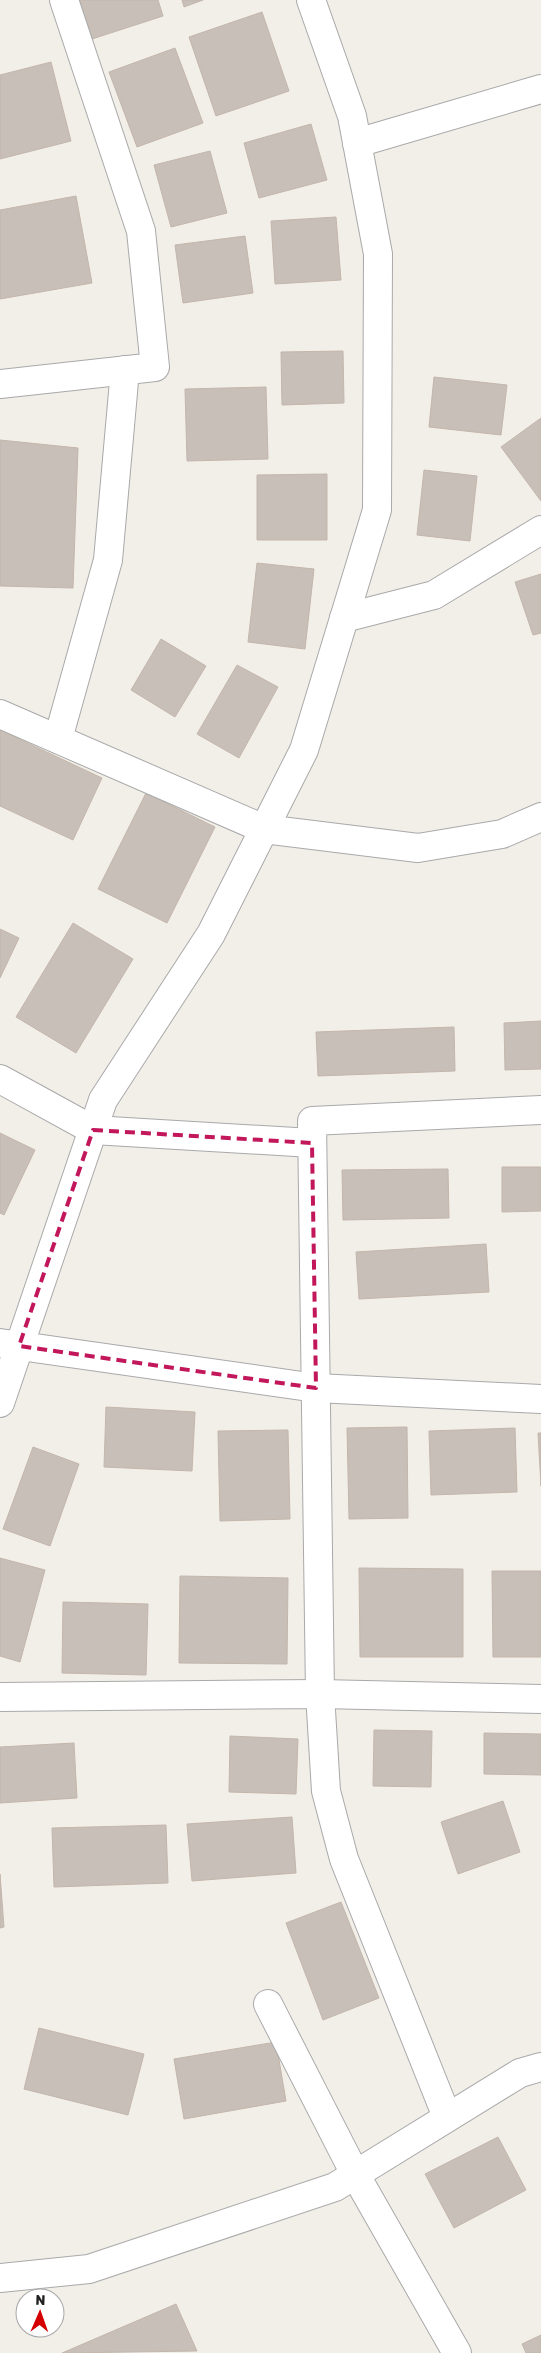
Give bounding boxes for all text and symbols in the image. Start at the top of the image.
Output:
north arrow [15,2288,65,2338]
text: N [35,2292,46,2309]

